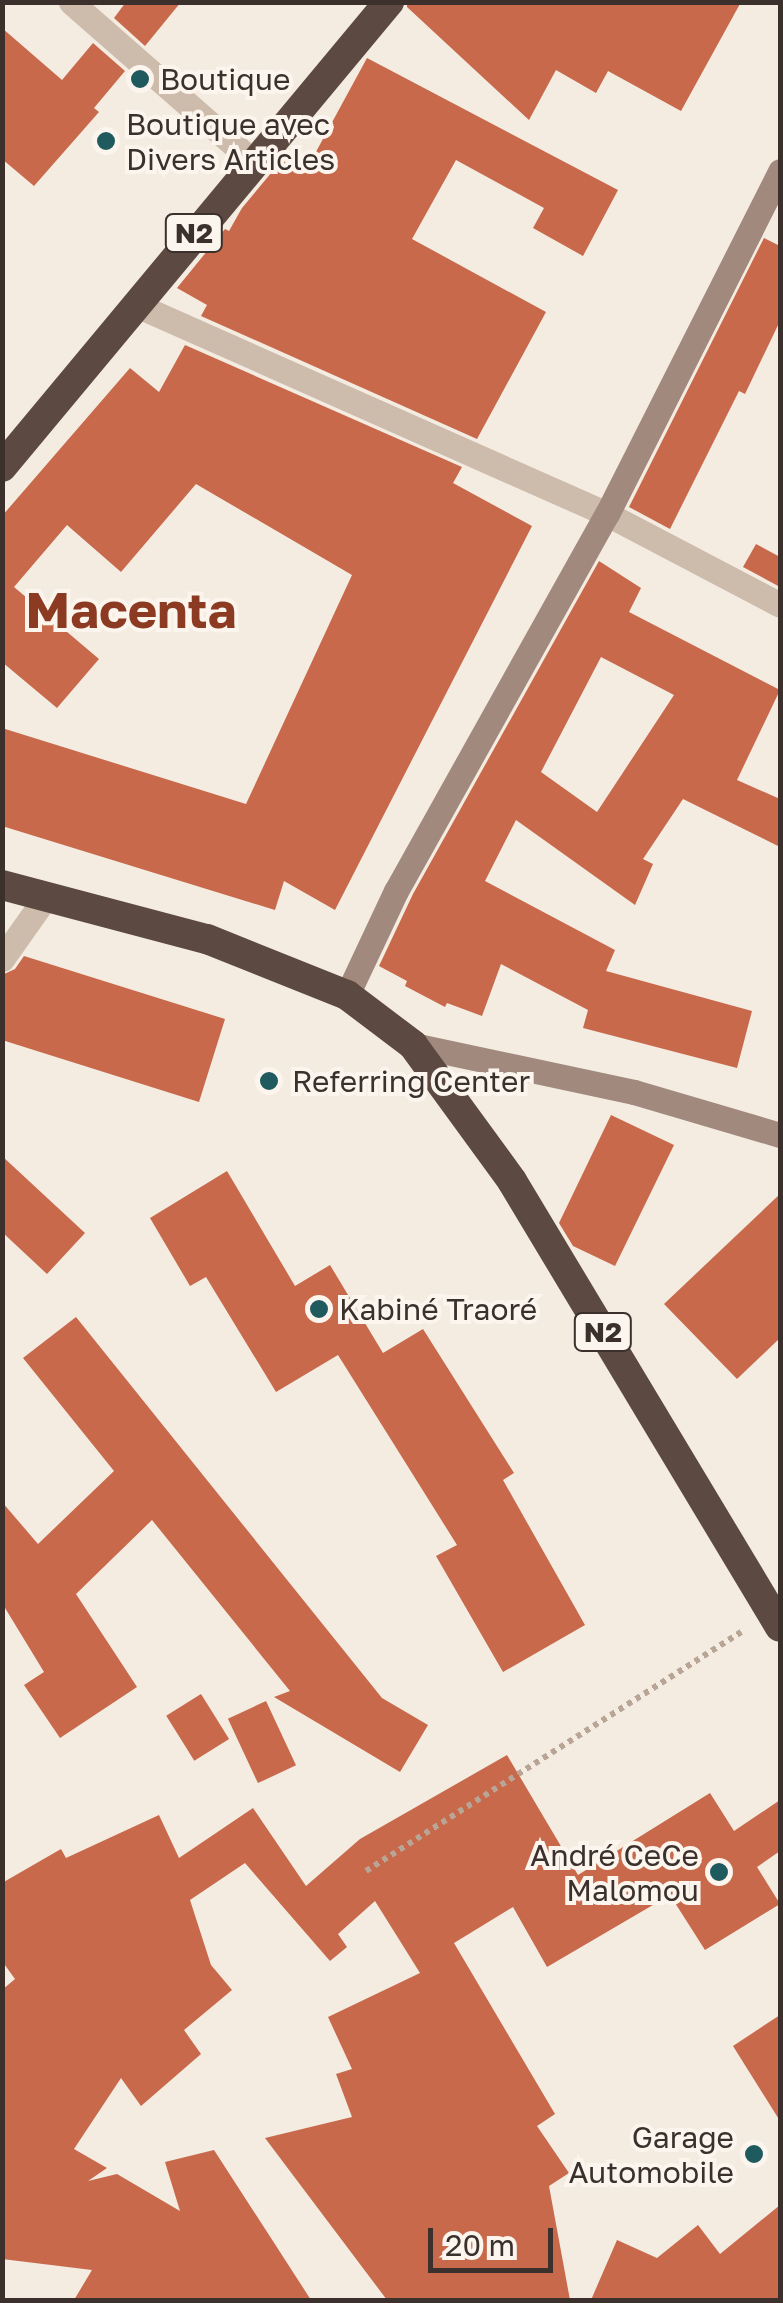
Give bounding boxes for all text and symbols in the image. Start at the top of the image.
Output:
place label: Boutique [160,61,290,97]
marker: Boutique [129,68,151,90]
place label: Boutique avec Divers Articles [126,106,335,176]
marker: Boutique avec Divers Articles [95,130,117,152]
road number: N2 [164,210,224,256]
district label: Macenta [26,580,236,640]
place label: Referring Center [292,1063,530,1099]
marker: Referring Center [256,1068,282,1094]
place label: Kabiné Traoré [339,1291,537,1327]
marker: Kabiné Traoré [308,1298,330,1320]
road number: N2 [573,1309,633,1355]
place label: André CeCe Malomou [530,1837,699,1908]
marker: André CeCe Malomou [708,1861,730,1883]
place label: Garage Automobile [569,2119,734,2190]
marker: Garage Automobile [743,2143,765,2165]
scale bar [433,2208,558,2270]
text: 20 m [445,2227,515,2263]

